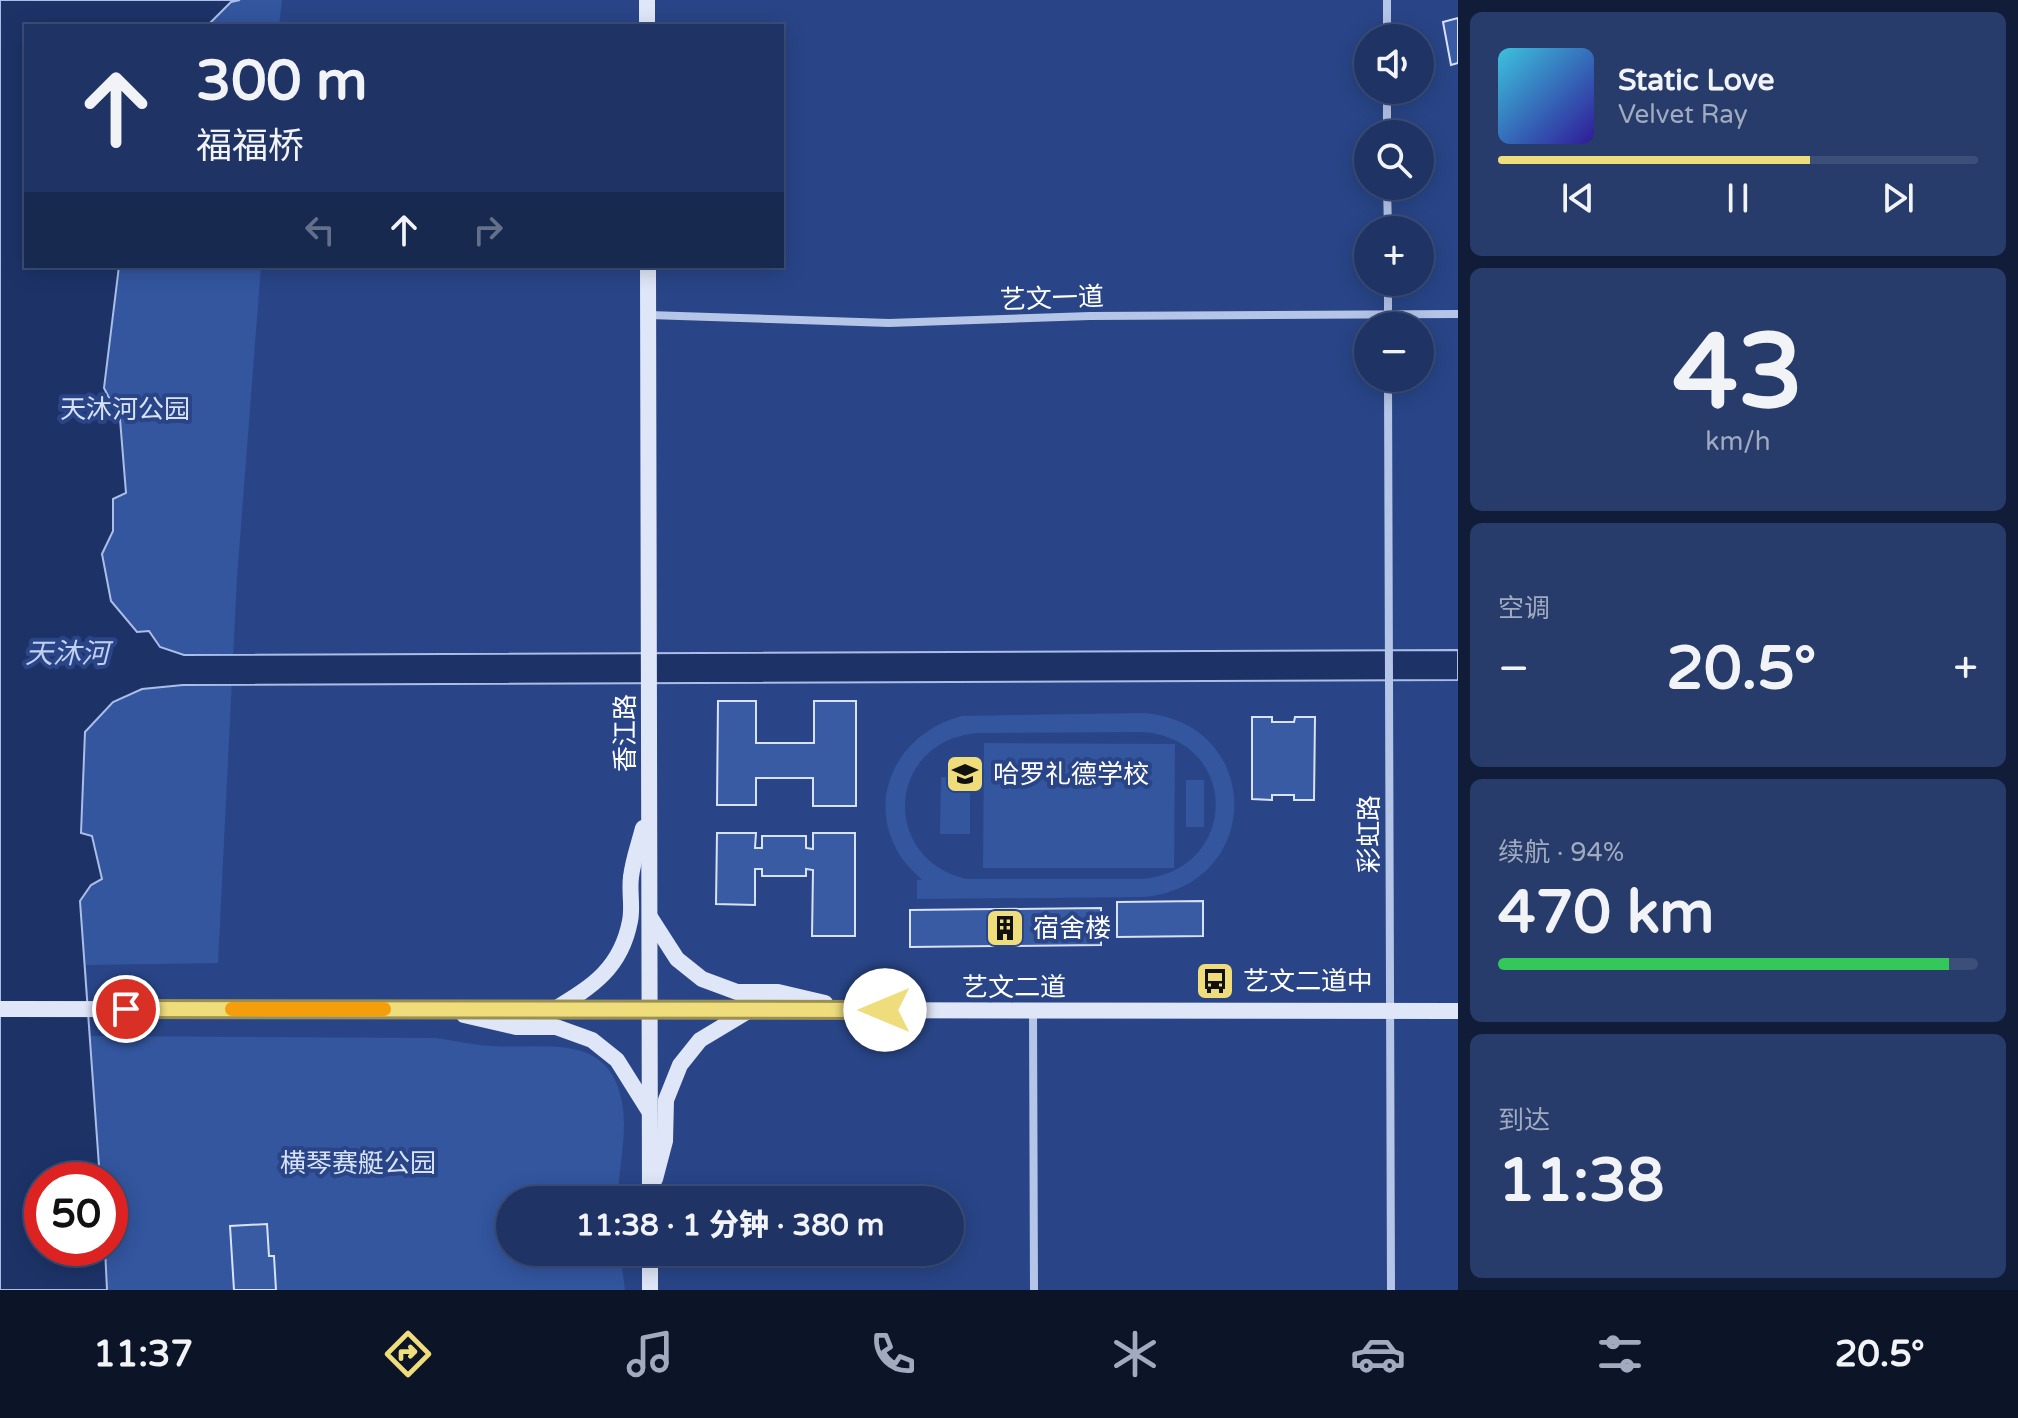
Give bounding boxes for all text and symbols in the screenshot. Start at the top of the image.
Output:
map controls [1354,24,1434,392]
button: sound [1354,24,1434,104]
text: 300 m [196,48,367,115]
icon: ahead [64,56,168,160]
text: Static Love [1618,62,1774,99]
text: Velvet Ray [1618,99,1748,130]
button: search [1354,120,1434,200]
text: 福福桥 [196,125,304,168]
icon: previous [1556,176,1600,220]
icon: pause [1716,176,1760,220]
icon: next [1876,176,1920,220]
icon: left [298,208,342,252]
icon: ahead [382,208,426,252]
icon: right [466,208,510,252]
button: + [1354,216,1434,296]
street label: 艺文一道 [1000,281,1105,316]
text: 43 [1673,311,1803,436]
button: − [1354,312,1434,392]
park label: 天沐河公园 [60,394,190,425]
text: km/h [1705,426,1771,457]
text: 空调 [1498,593,1550,624]
text: 20.5° [1666,633,1816,705]
water label: 天沐河 [25,637,114,671]
text: − [1498,643,1529,696]
text: + [1953,643,1978,696]
street label: 香江路 [610,694,641,772]
school or university icon: 哈罗礼德学校 [944,753,986,795]
place label: 哈罗礼德学校 [993,759,1149,790]
street label: 彩虹路 [1354,795,1385,873]
text: 续航 · 94% [1498,837,1624,868]
text: 470 km [1498,877,1714,949]
building icon: 宿舍楼 [984,907,1026,949]
place label: 宿舍楼 [1033,913,1111,944]
bus stop icon: 艺文二道中 [1194,960,1236,1002]
place label: 艺文二道中 [1243,966,1373,997]
position arrow [843,968,927,1052]
street label: 艺文二道 [962,972,1066,1003]
pin [92,975,160,1043]
icon: arrive [104,987,148,1031]
text: 到达 [1498,1105,1550,1136]
text: 11:38 [1498,1145,1664,1217]
park label: 横琴赛艇公园 [280,1148,436,1179]
speed limit sign: 50 [24,1162,128,1266]
text: 11:38 · 1 分钟 · 380 m [576,1207,884,1244]
icon: directions [380,1326,436,1382]
icon: music [622,1326,678,1382]
icon: phone [865,1326,921,1382]
icon: climate [1107,1326,1163,1382]
icon: car [1350,1326,1406,1382]
icon: filters [1592,1326,1648,1382]
text: 11:37 [93,1333,193,1376]
text: 20.5° [1835,1333,1925,1376]

